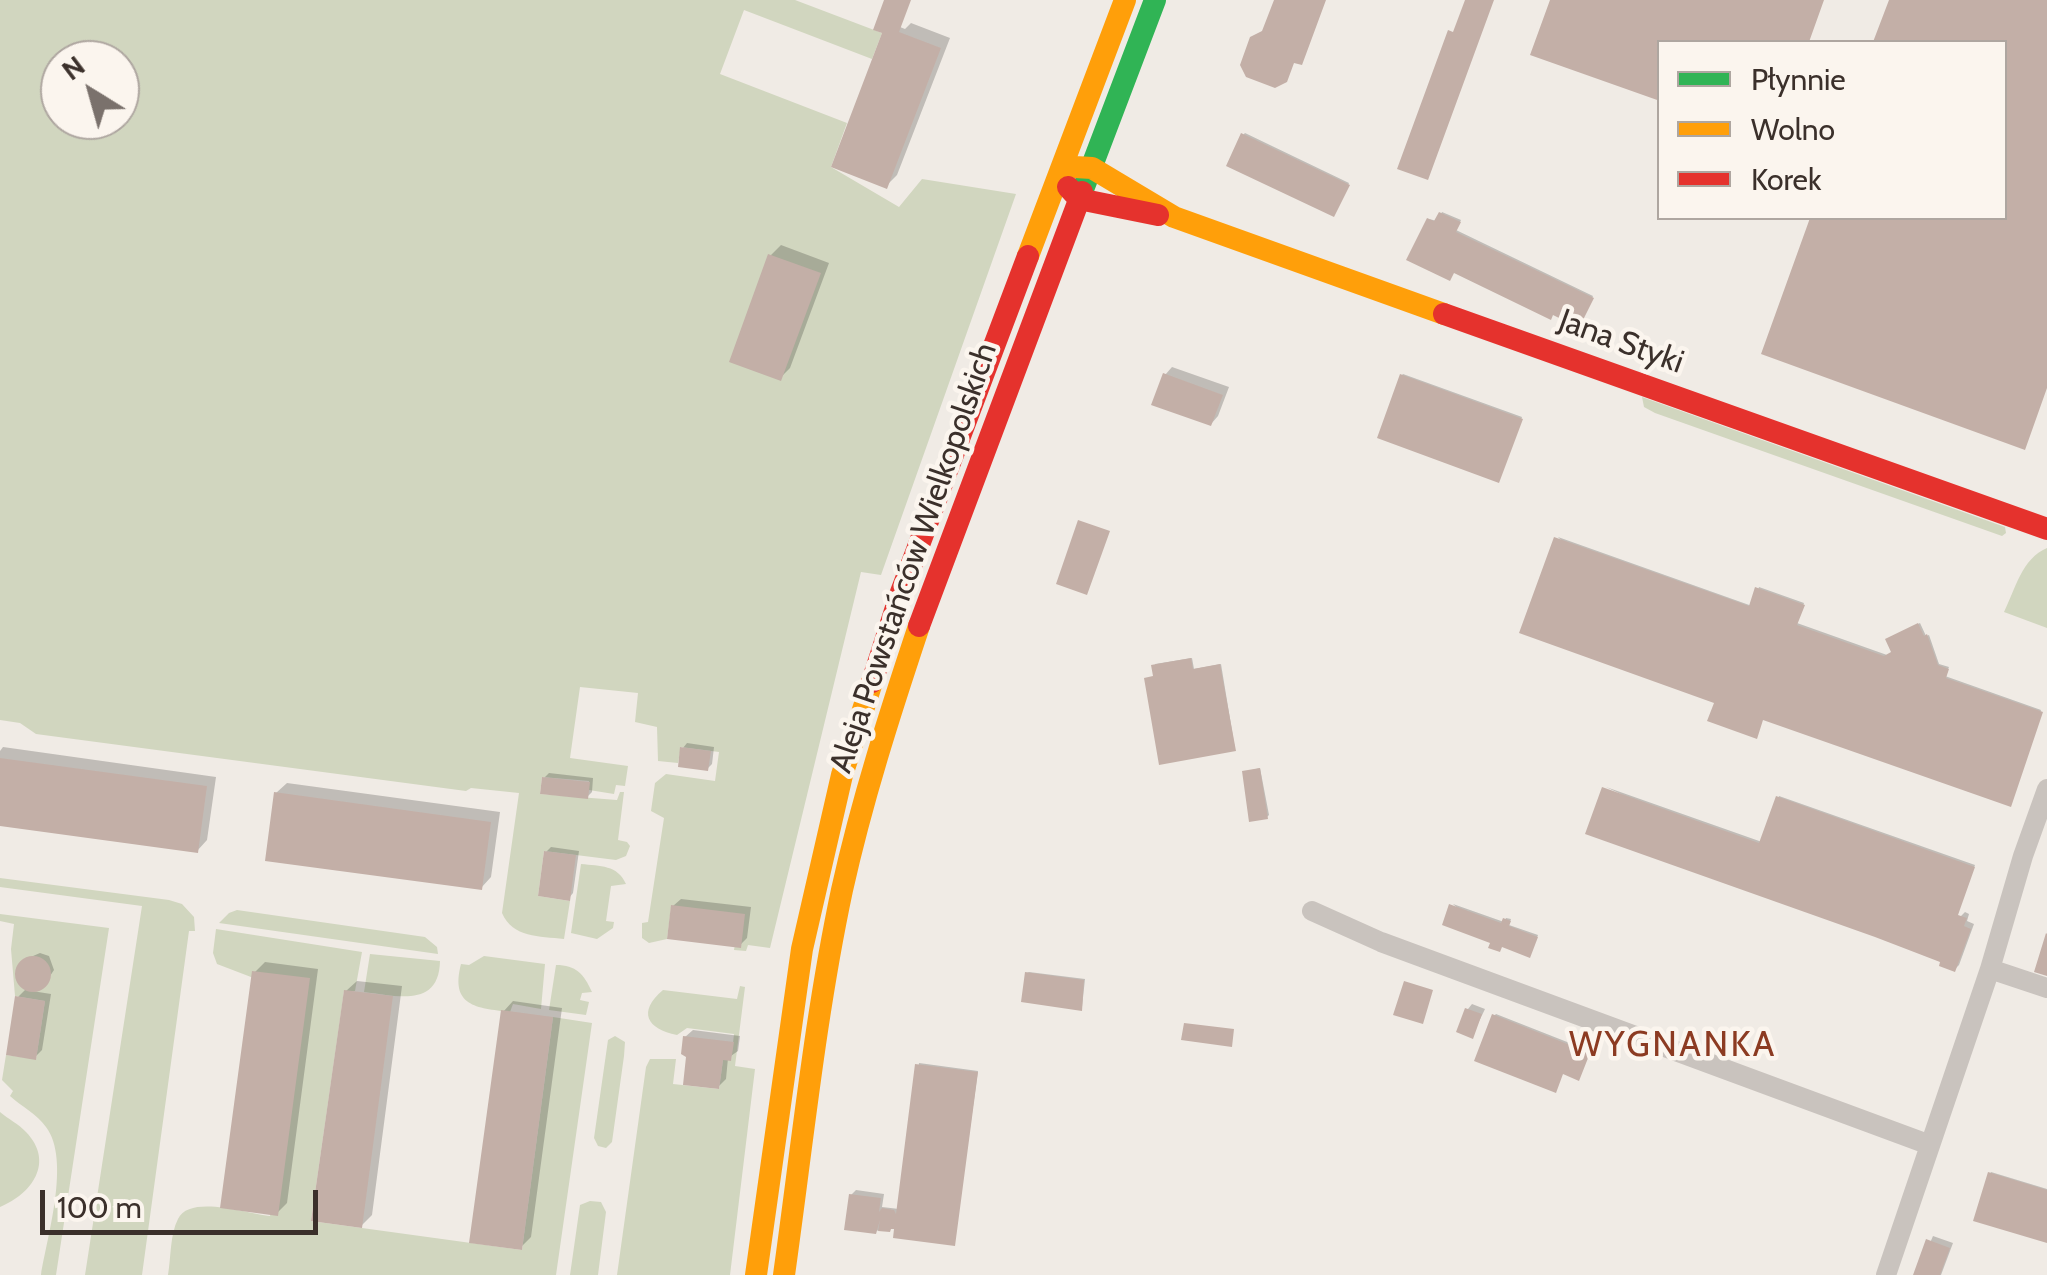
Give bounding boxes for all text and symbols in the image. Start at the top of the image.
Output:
north arrow [40,40,140,140]
legend [1657,40,2007,220]
text: N [55,48,91,87]
text: Płynnie [1751,61,1846,98]
text: Wolno [1751,111,1835,148]
text: Korek [1751,161,1821,198]
street label: Jana Styki [1553,302,1689,382]
street label: Aleja Powstańców Wielkopolskich [822,338,1006,778]
district label: WYGNANKA [1569,1025,1777,1067]
scale bar [45,1170,322,1232]
text: 100 m [57,1189,142,1226]

